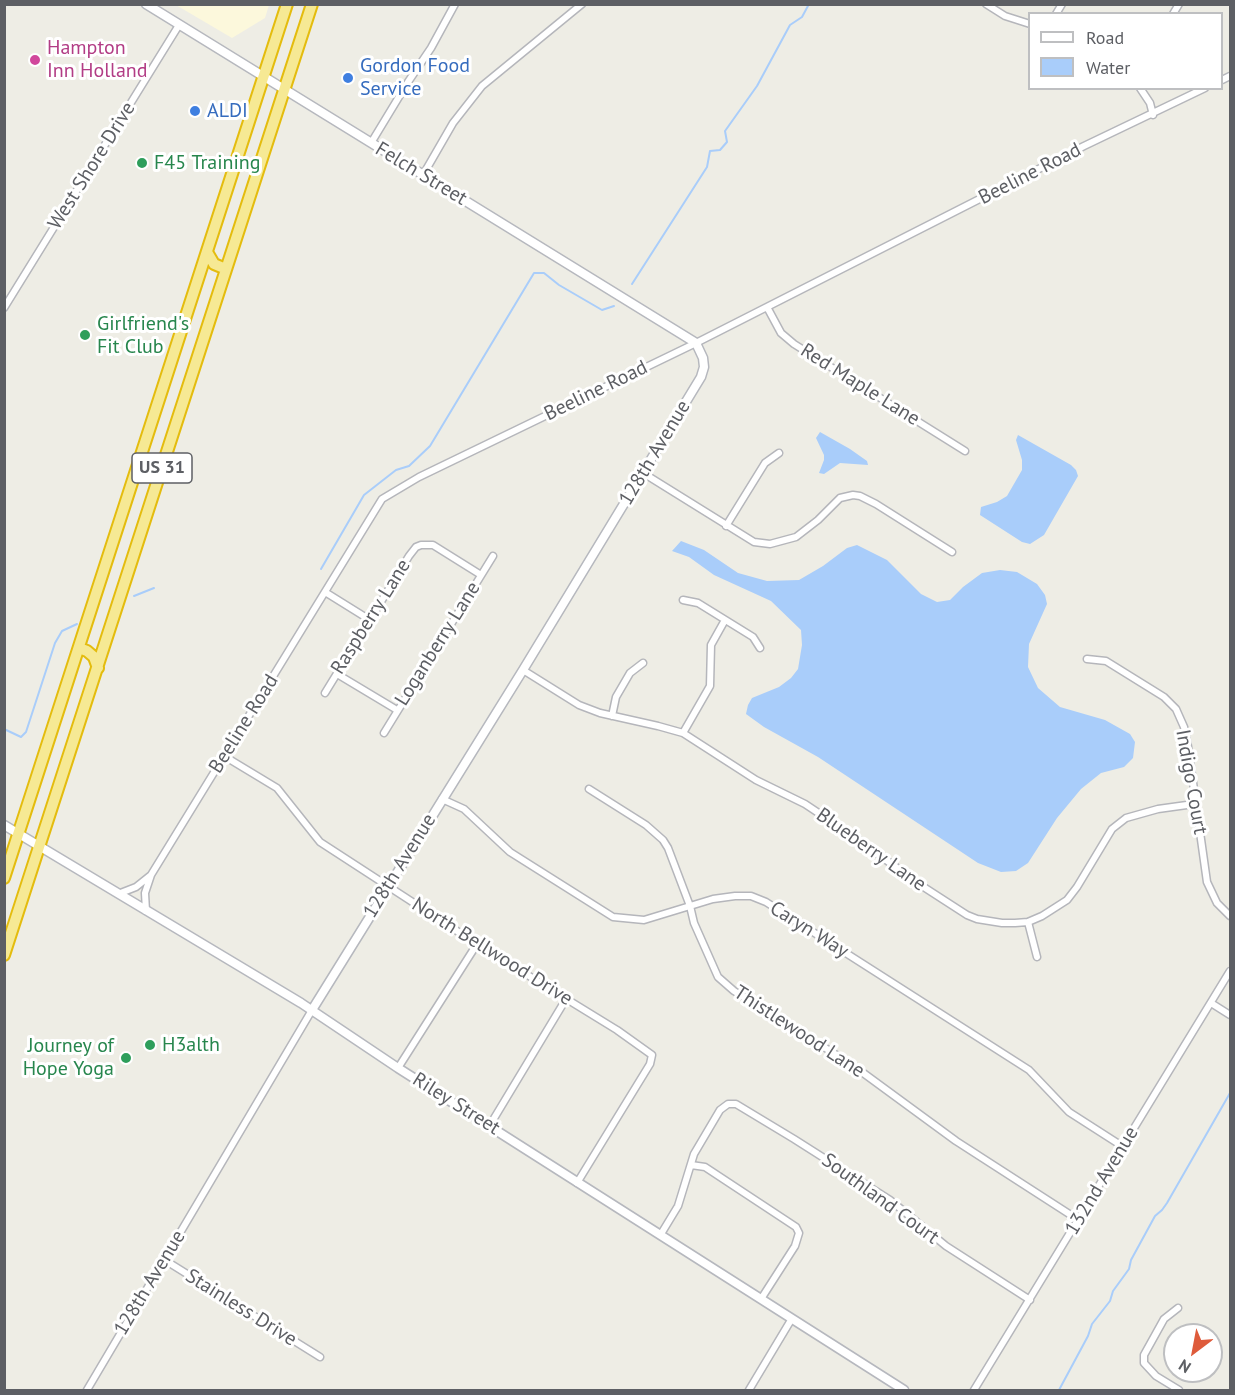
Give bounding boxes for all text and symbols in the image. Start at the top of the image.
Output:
legend [1028,12,1223,90]
text: Road [1086,26,1124,49]
place label: Hampton Inn Holland [47,36,147,83]
marker: Hampton Inn Holland [28,53,42,67]
place label: Gordon Food Service [360,54,470,101]
text: Water [1086,56,1130,79]
marker: Gordon Food Service [341,71,355,85]
street label: West Shore Drive [43,98,141,234]
place label: ALDI [207,99,248,123]
marker: ALDI [188,104,202,118]
street label: Felch Street [371,137,471,211]
street label: Beeline Road [975,138,1085,210]
place label: F45 Training [154,151,261,175]
marker: F45 Training [135,156,149,170]
place label: Girlfriend's Fit Club [97,312,189,359]
marker: Girlfriend's Fit Club [78,328,92,342]
street label: Red Maple Lane [796,339,924,431]
street label: Beeline Road [541,356,651,426]
street label: 128th Avenue [614,396,696,510]
road number: US 31 [132,453,192,483]
street label: Raspberry Lane [326,555,416,679]
street label: Loganberry Lane [390,578,486,710]
street label: Beeline Road [204,670,284,778]
street label: Indigo Court [1170,728,1212,836]
street label: Blueberry Lane [811,803,931,897]
street label: 128th Avenue [358,810,442,922]
street label: North Bellwood Drive [407,893,577,1011]
street label: Caryn Way [765,896,853,964]
street label: Thistlewood Lane [729,981,869,1083]
place label: H3alth [162,1033,220,1057]
place label: Journey of Hope Yoga [23,1034,114,1081]
marker: H3alth [143,1038,157,1052]
marker: Journey of Hope Yoga [119,1051,133,1065]
street label: Riley Street [408,1068,504,1140]
street label: 132nd Avenue [1060,1122,1144,1240]
street label: Southland Court [817,1148,943,1250]
street label: 128th Avenue [109,1226,191,1340]
street label: Stainless Drive [181,1264,301,1352]
north arrow [1163,1323,1223,1383]
text: N [1175,1355,1194,1378]

